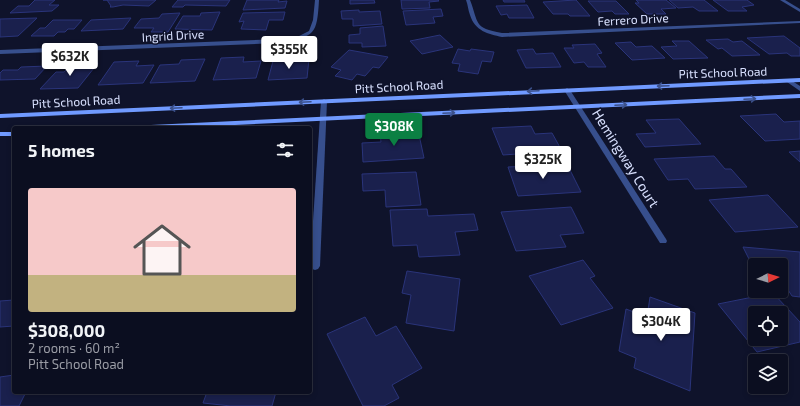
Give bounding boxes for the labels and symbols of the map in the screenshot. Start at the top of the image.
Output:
street label: Ferrero Drive [597,10,669,28]
street label: Ingrid Drive [141,26,205,44]
pin: $355K [261,36,317,70]
pin: $632K [42,43,98,77]
street label: Pitt School Road [678,63,768,81]
street label: Pitt School Road [354,77,444,95]
one-way arrow [657,82,670,89]
one-way arrow [527,87,540,95]
street label: Pitt School Road [31,92,121,110]
one-way arrow [743,95,756,102]
one-way arrow [299,98,312,105]
one-way arrow [614,101,627,108]
one-way arrow [170,104,183,111]
street label: Hemingway Court [589,106,663,210]
one-way arrow [442,109,455,116]
pin: $308K [366,113,422,147]
pin: $325K [515,146,571,180]
north arrow [748,258,788,298]
pin: $304K [633,308,689,342]

